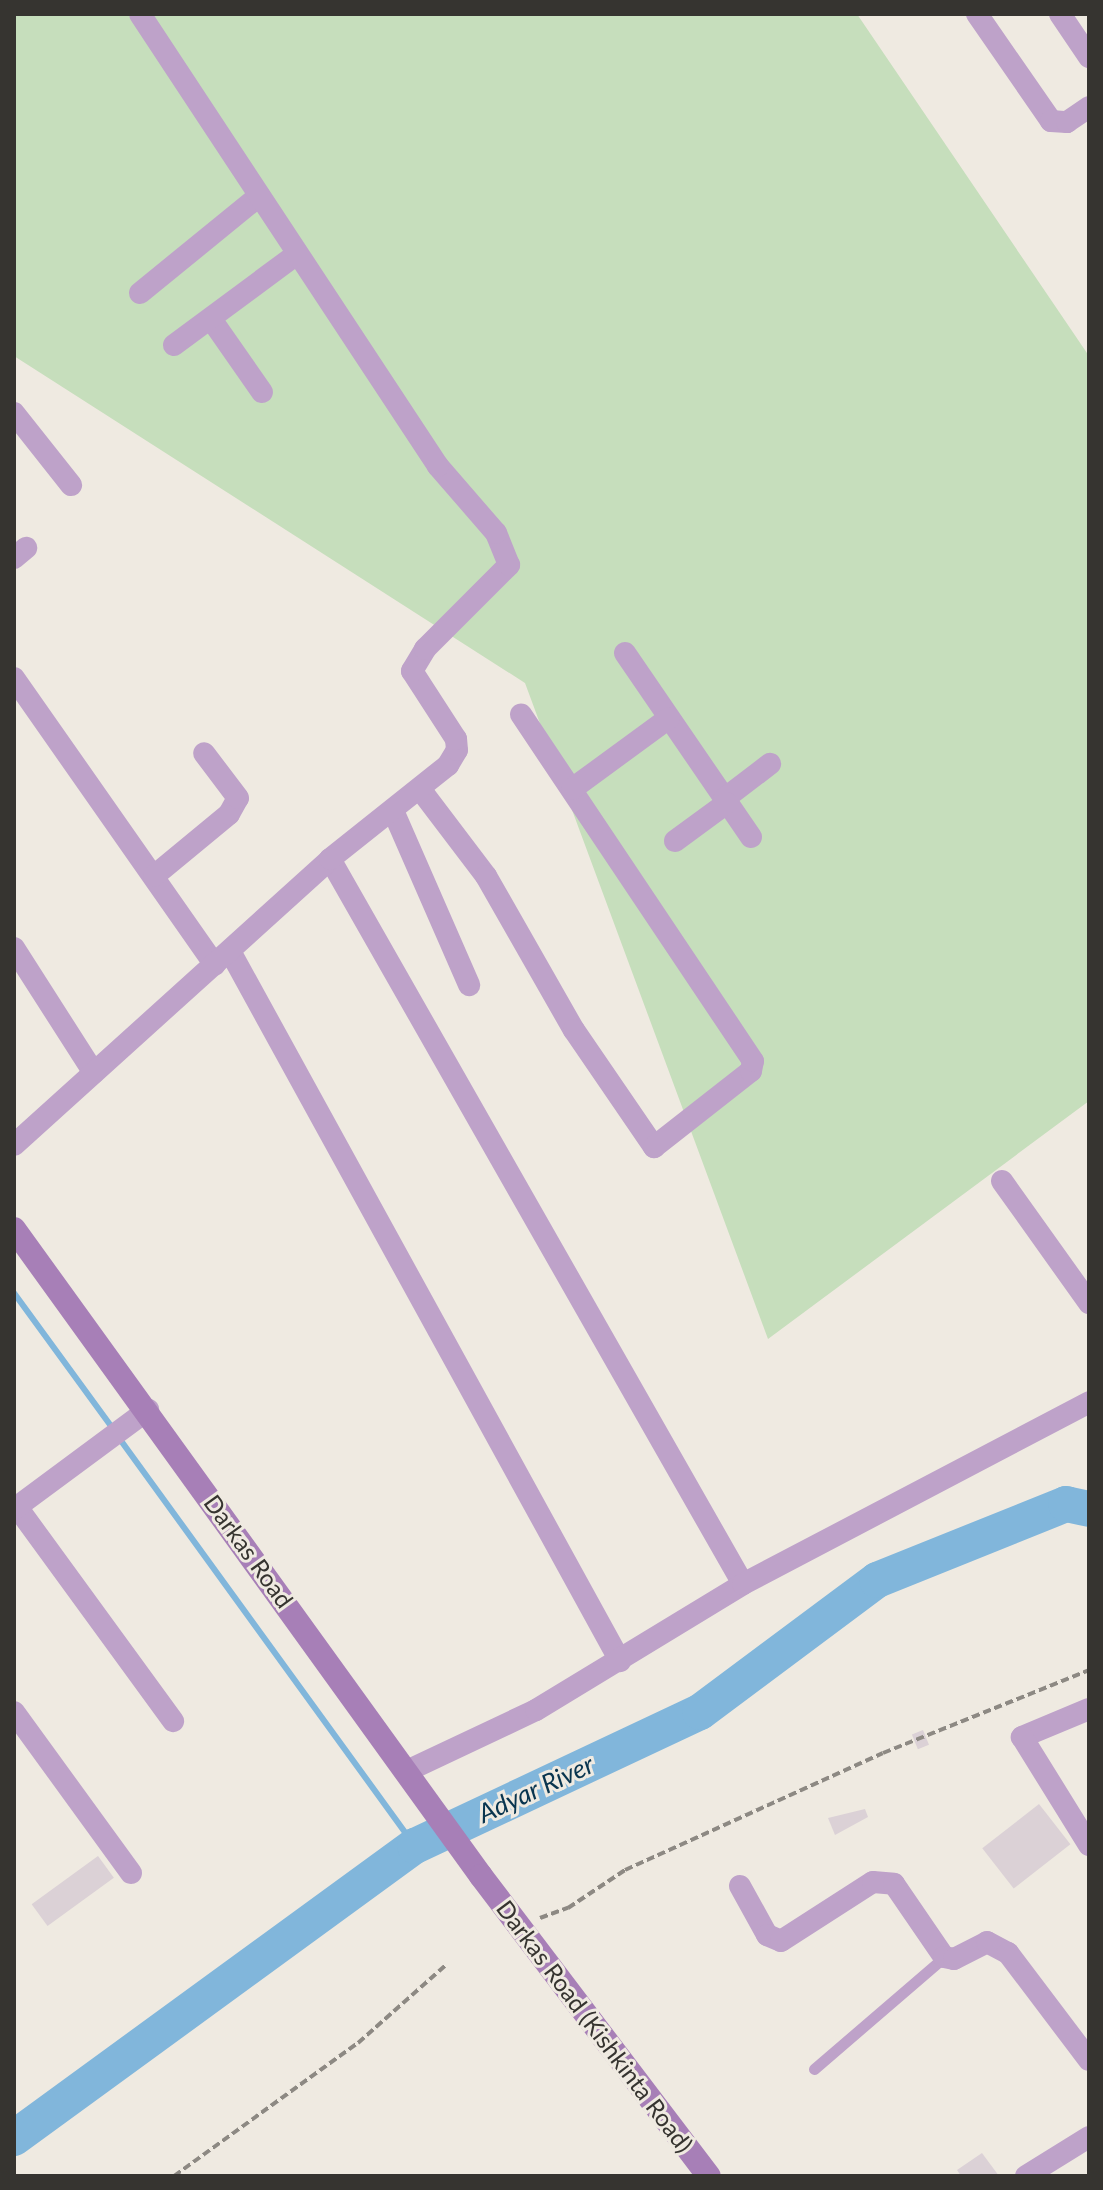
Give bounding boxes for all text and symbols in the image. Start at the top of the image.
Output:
street label: Darkas Road [198,1489,300,1613]
water label: Adyar River [473,1749,599,1829]
street label: Darkas Road (Kishkinta Road) [491,1894,699,2158]

